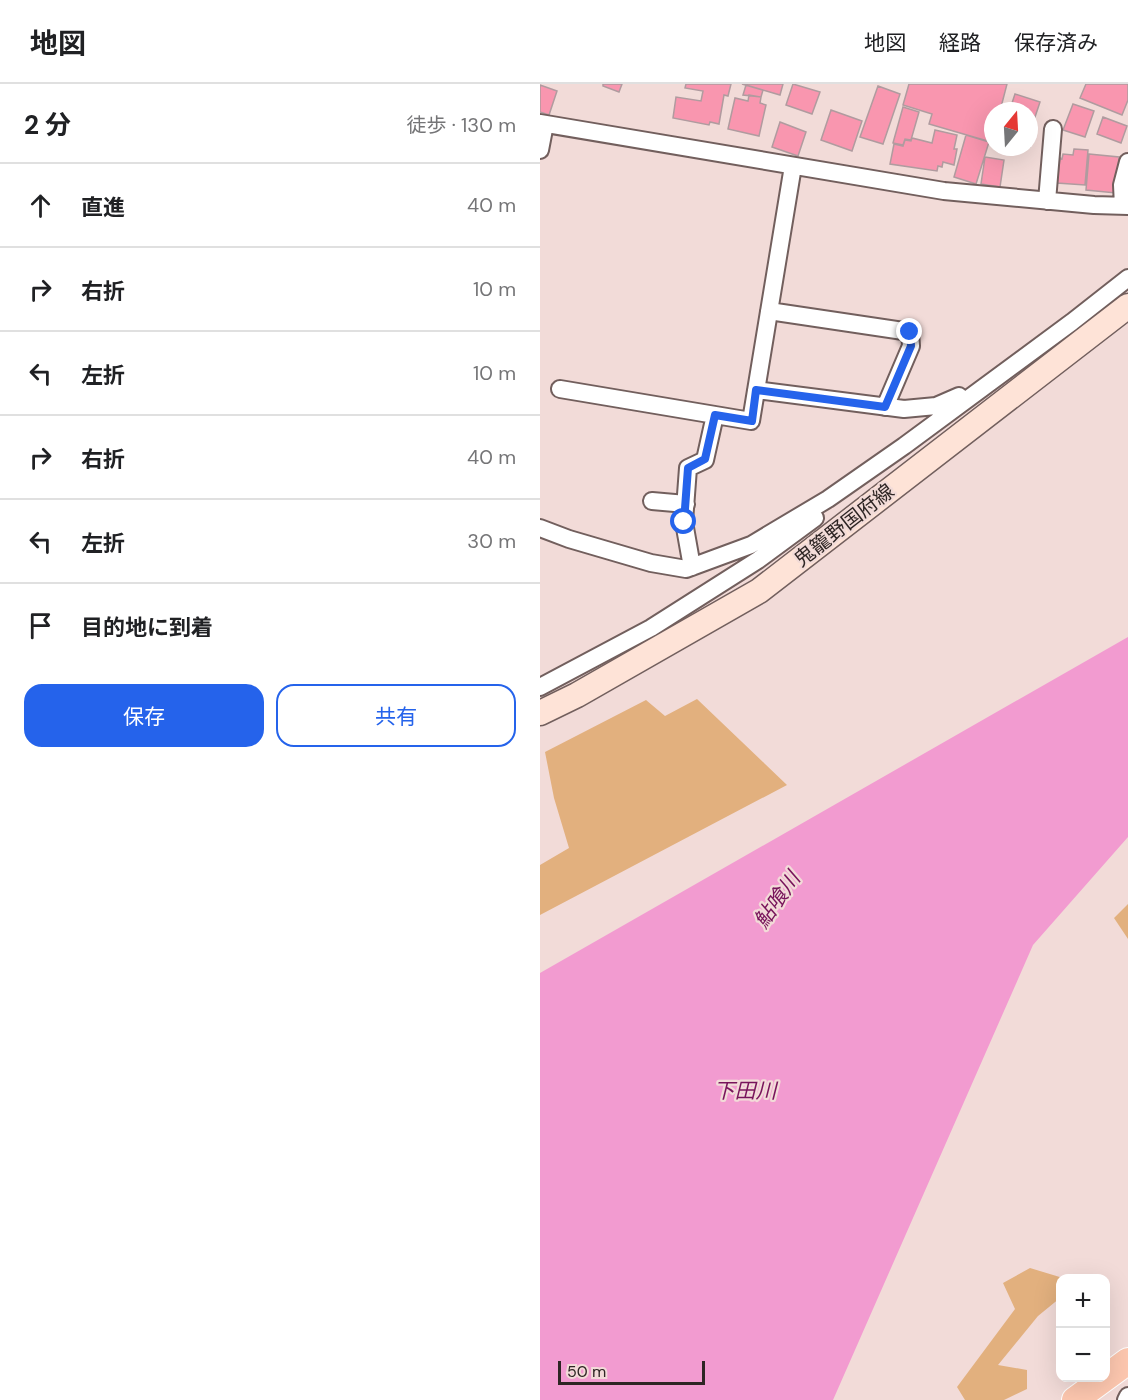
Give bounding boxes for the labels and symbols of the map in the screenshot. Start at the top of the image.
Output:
north arrow [984,102,1038,156]
route end [896,318,922,344]
street label: 鬼籠野国府線 [789,478,899,572]
route start [670,508,696,534]
water label: 鮎喰川 [747,865,808,934]
water label: 下田川 [714,1077,778,1105]
scale bar [558,1358,705,1386]

